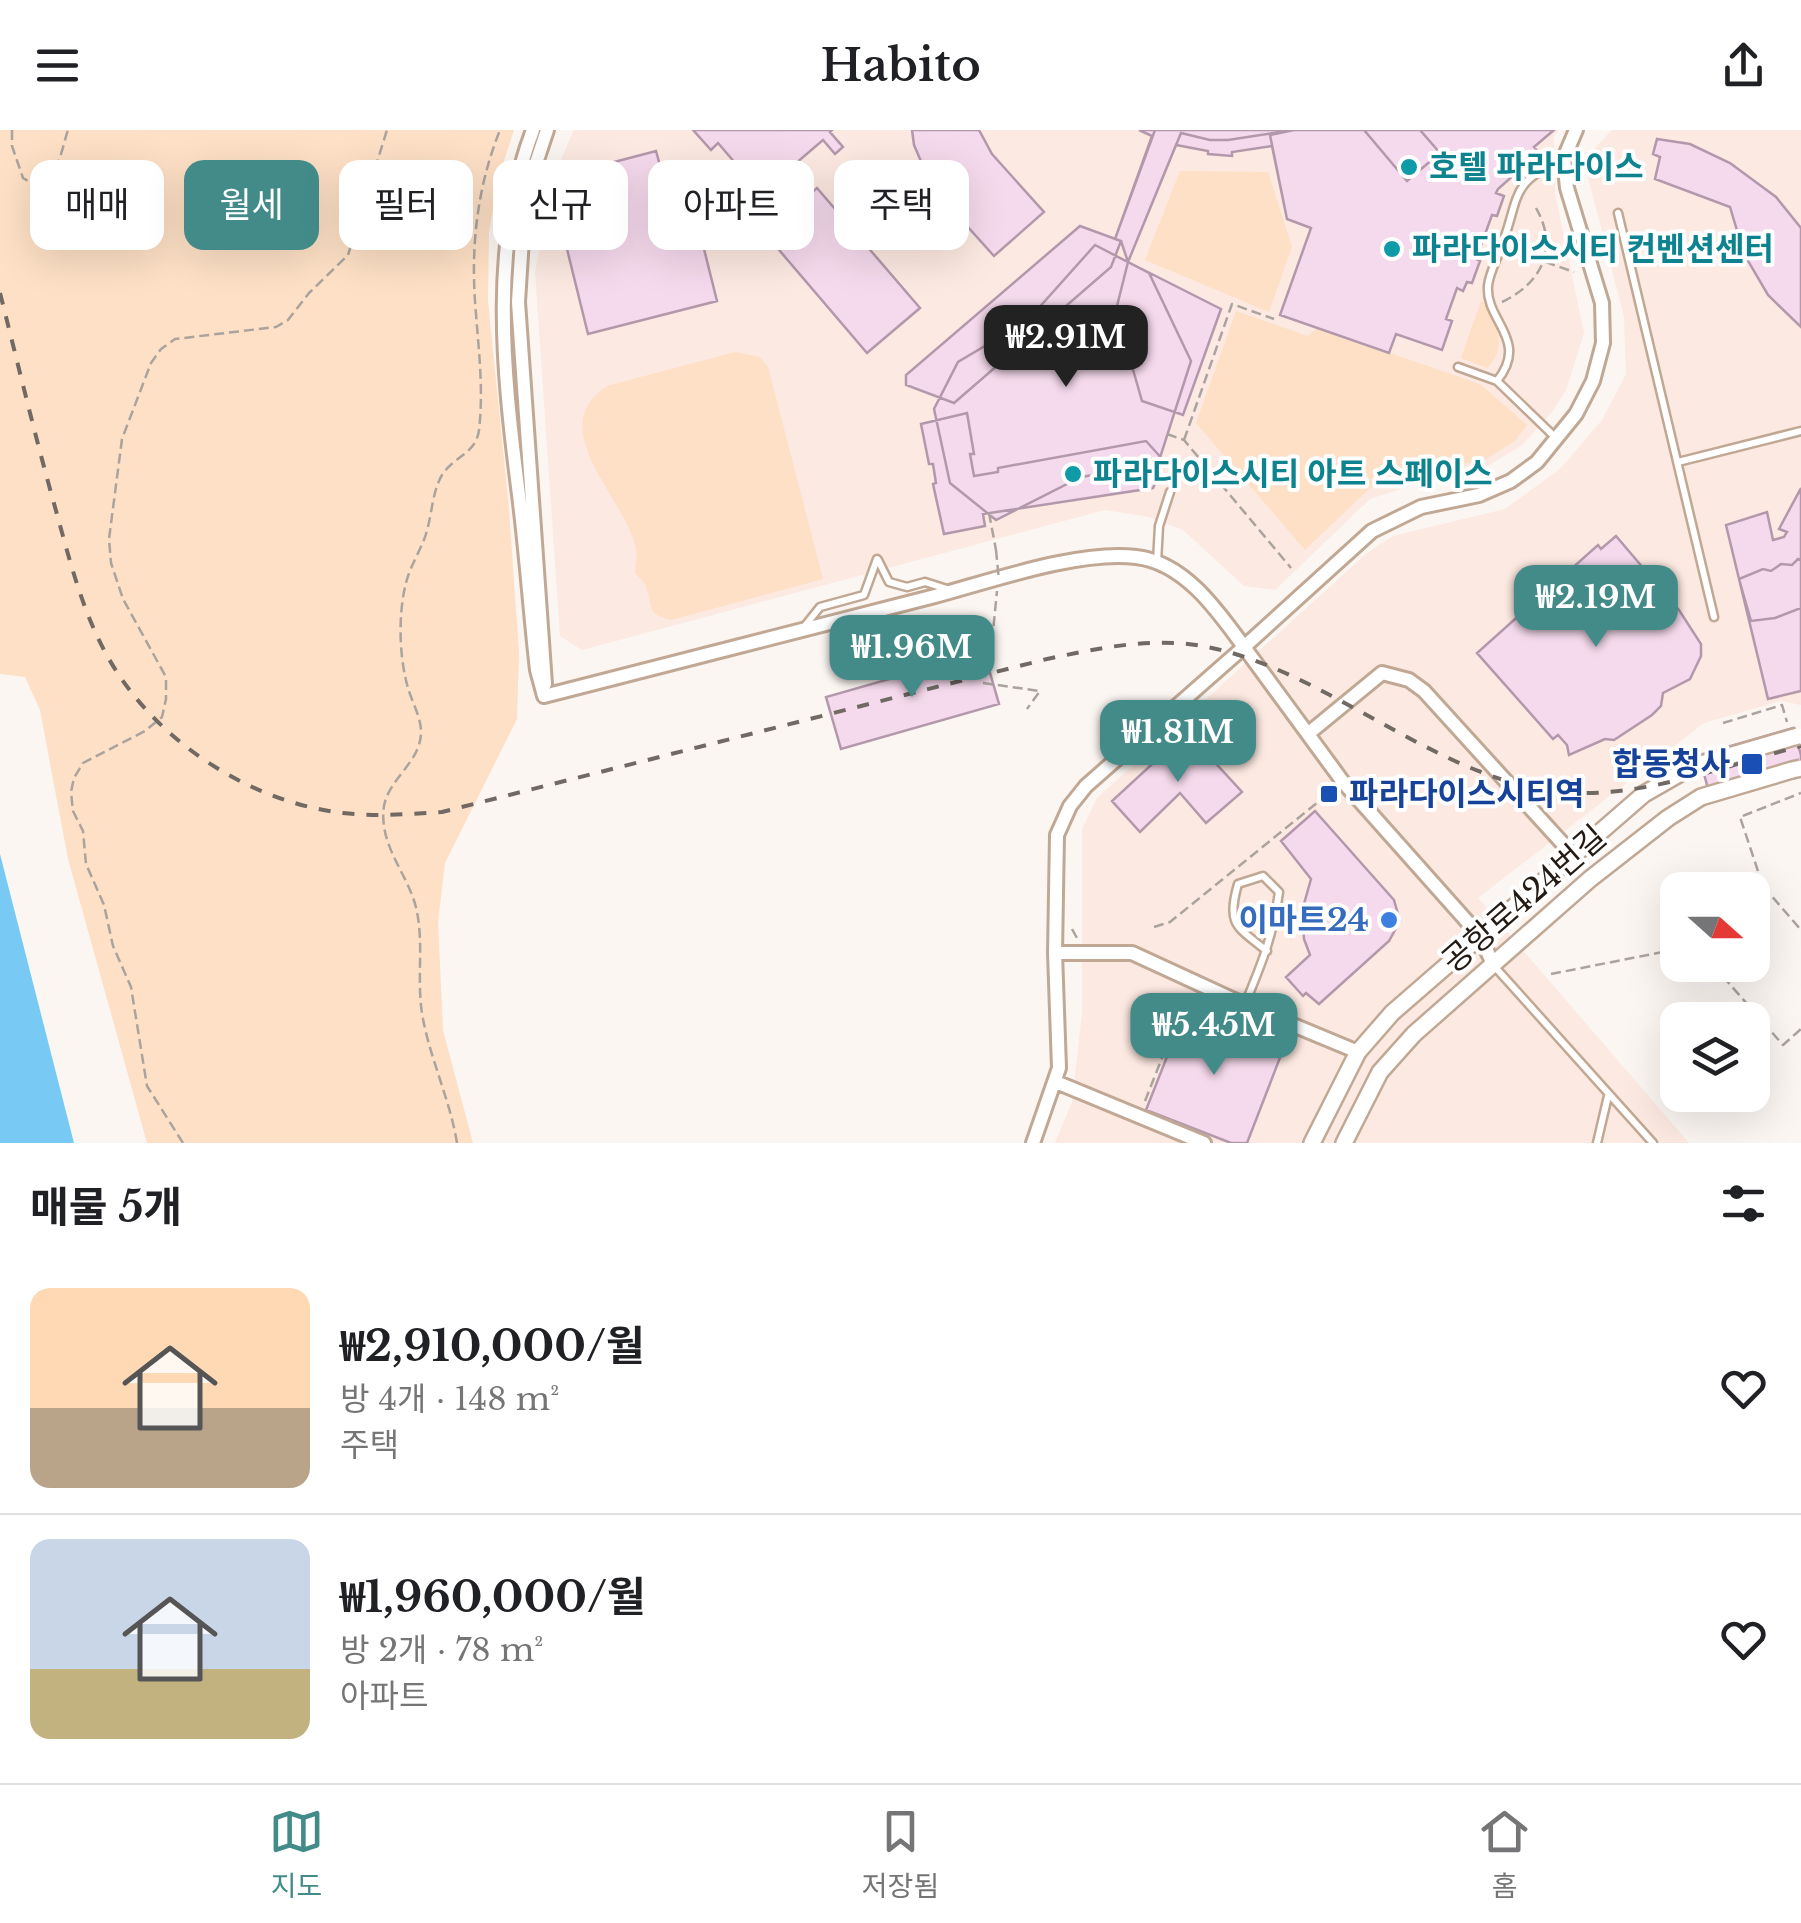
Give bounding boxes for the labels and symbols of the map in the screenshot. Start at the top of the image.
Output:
place label: 호텔 파라다이스 [1429,147,1644,187]
marker: 호텔 파라다이스 [1398,156,1420,178]
place label: 파라다이스시티 컨벤션센터 [1412,229,1774,269]
marker: 파라다이스시티 컨벤션센터 [1381,238,1403,260]
pin: ₩2.91M [985,305,1147,390]
place label: 파라다이스시티 아트 스페이스 [1093,454,1493,494]
marker: 파라다이스시티 아트 스페이스 [1062,463,1084,485]
pin: ₩2.19M [1515,565,1677,650]
pin: ₩1.96M [831,615,993,700]
pin: ₩1.81M [1097,700,1259,785]
place label: 합동청사 [1612,744,1731,784]
marker: 합동청사 [1739,751,1765,777]
place label: 파라다이스시티역 [1349,774,1585,814]
marker: 파라다이스시티역 [1318,783,1340,805]
street label: 공항로424번길 [1434,817,1614,981]
north arrow [1660,872,1770,982]
place label: 이마트24 [1239,900,1369,940]
marker: 이마트24 [1378,909,1400,931]
pin: ₩5.45M [1133,993,1295,1078]

